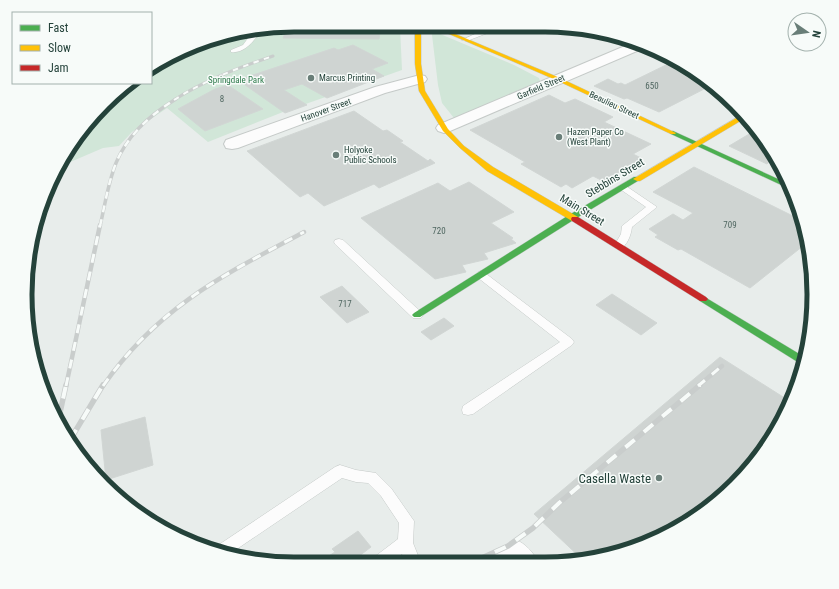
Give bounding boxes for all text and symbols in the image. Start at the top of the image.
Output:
legend [12,12,152,84]
north arrow [787,12,827,52]
text: Fast [48,21,69,35]
text: N [809,29,823,39]
text: Slow [48,41,71,55]
text: Jam [48,61,69,75]
street label: Garfield Street [516,72,567,102]
marker: Marcus Printing [306,73,316,83]
place label: Marcus Printing [319,73,375,83]
park label: Springdale Park [208,75,264,85]
house number: 650 [645,81,659,91]
street label: Beaulieu Street [588,89,641,121]
house number: 8 [220,94,224,104]
street label: Hanover Street [300,96,353,124]
place label: Hazen Paper Co (West Plant) [567,127,624,148]
marker: Hazen Paper Co (West Plant) [554,132,564,142]
place label: Holyoke Public Schools [344,145,397,165]
marker: Holyoke Public Schools [331,150,341,160]
street label: Stebbins Street [583,155,647,201]
street label: Main Street [557,192,607,228]
house number: 709 [723,220,737,230]
house number: 720 [432,226,446,236]
house number: 717 [338,299,352,309]
place label: Casella Waste [578,471,651,486]
marker: Casella Waste [654,473,664,483]

